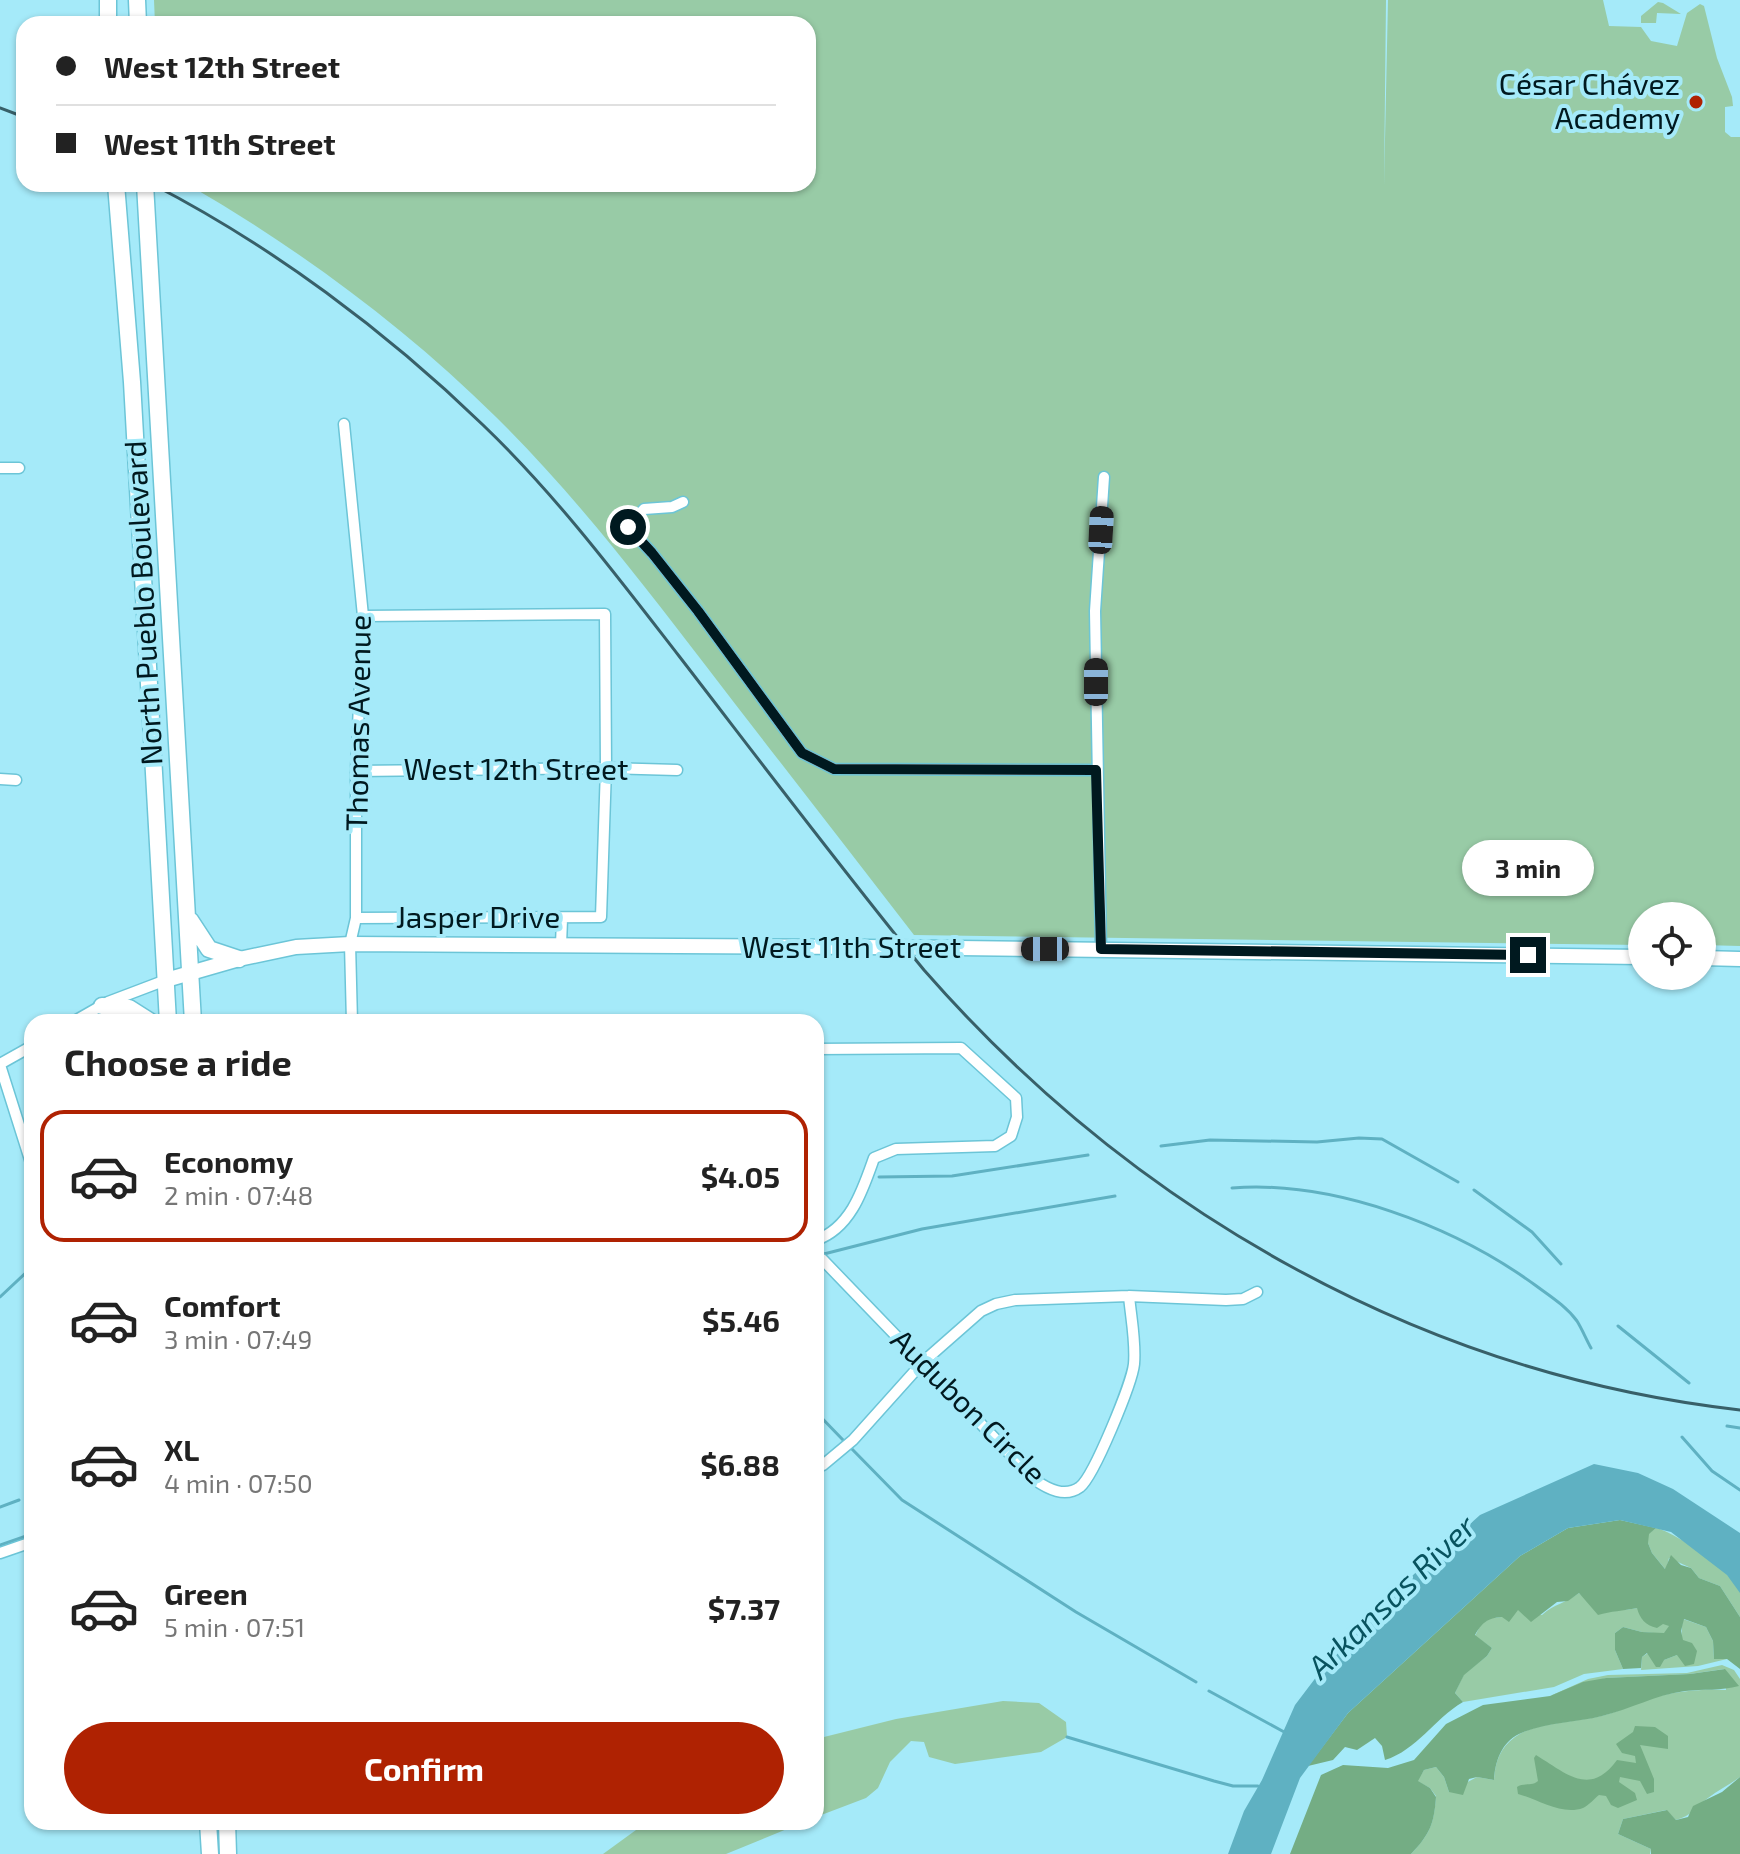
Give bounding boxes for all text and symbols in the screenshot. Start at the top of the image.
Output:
text: West 12th Street [104,48,340,84]
place label: César Chávez Academy [1499,65,1680,135]
marker: César Chávez Academy [1687,93,1705,111]
text: West 11th Street [104,125,336,161]
street label: North Pueblo Boulevard [116,440,168,766]
car [1088,505,1114,555]
route start [610,509,646,545]
street label: Thomas Avenue [337,614,377,831]
car [1084,658,1108,706]
street label: West 12th Street [403,750,629,786]
callout: 3 min [1462,839,1594,895]
text: 3 min [1495,852,1561,883]
street label: Jasper Drive [396,898,560,934]
map controls [1628,902,1716,990]
button: locate [1628,902,1716,990]
street label: West 11th Street [741,928,961,964]
car [1021,937,1069,961]
route end [1510,937,1546,973]
text: Choose a ride [64,1040,292,1083]
icon: car [68,1140,140,1212]
text: Economy [164,1143,293,1179]
text: $4.05 [701,1158,780,1194]
text: 2 min · 07:48 [164,1179,313,1210]
icon: car [68,1284,140,1356]
text: Comfort [164,1287,281,1323]
text: $5.46 [702,1302,780,1338]
street label: Audubon Circle [884,1321,1054,1491]
text: 3 min · 07:49 [164,1323,312,1354]
icon: car [68,1428,140,1500]
text: XL [164,1431,199,1467]
text: $6.88 [700,1446,780,1482]
text: 4 min · 07:50 [164,1467,313,1498]
water label: Arkansas River [1298,1505,1483,1686]
icon: car [68,1572,140,1644]
text: Green [164,1575,248,1611]
text: $7.37 [708,1590,780,1626]
text: 5 min · 07:51 [164,1611,305,1642]
button: Confirm [64,1722,784,1814]

